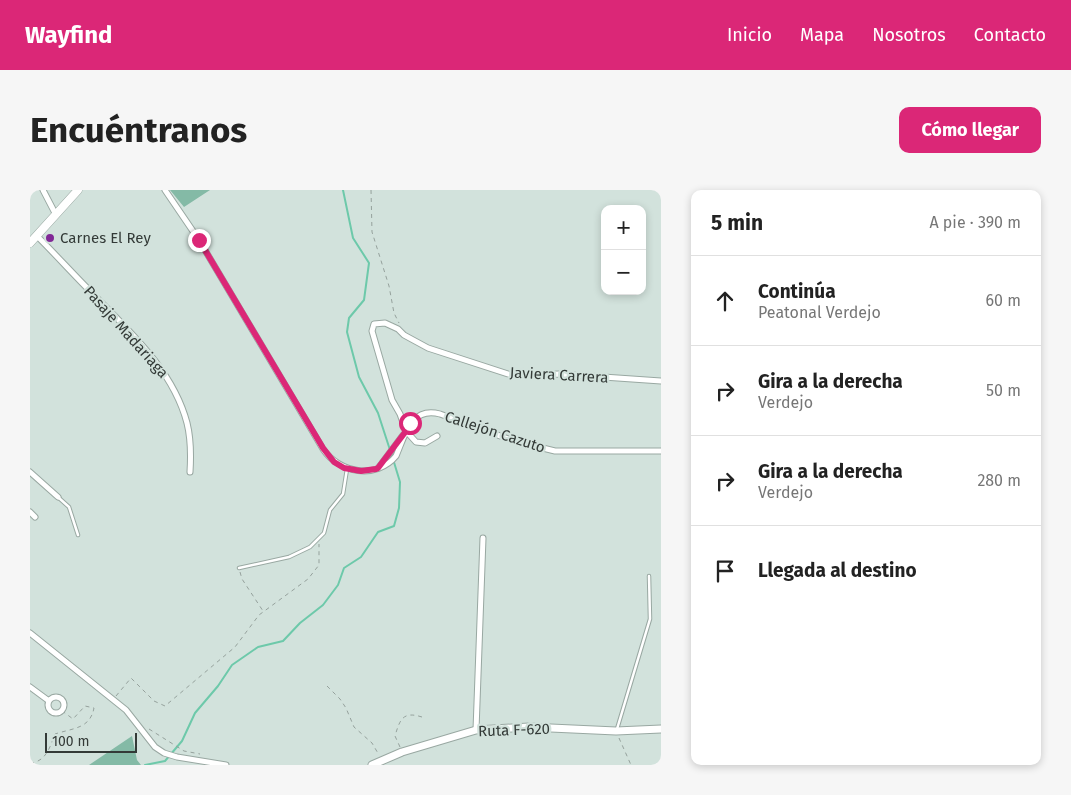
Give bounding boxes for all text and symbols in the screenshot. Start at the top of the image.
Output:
text: Wayfind [25,21,112,49]
text: Inicio [727,24,772,46]
text: Mapa [800,24,844,46]
text: Nosotros [872,24,946,46]
text: Contacto [974,24,1046,46]
button: Cómo llegar [899,107,1041,153]
text: Encuéntranos [30,109,247,151]
map controls [601,205,646,295]
button: + [601,205,646,250]
text: 5 min [711,210,763,236]
text: A pie · 390 m [929,213,1021,232]
place label: Carnes El Rey [60,229,151,247]
route end [188,229,211,252]
marker: Carnes El Rey [44,232,56,244]
button: − [601,250,646,295]
text: Continúa [758,280,836,303]
street label: Pasaje Madariaga [80,282,172,382]
icon: ahead [711,287,739,315]
text: 60 m [986,291,1021,310]
text: Peatonal Verdejo [758,303,881,322]
street label: Javiera Carrera [509,363,609,387]
text: Gira a la derecha [758,370,903,393]
icon: right [711,377,739,405]
text: 50 m [986,381,1021,400]
text: Verdejo [758,393,813,412]
street label: Callejón Cazuto [443,407,547,457]
route start [399,412,422,435]
text: Gira a la derecha [758,460,903,483]
icon: right [711,467,739,495]
text: 280 m [977,471,1021,490]
text: Verdejo [758,483,813,502]
icon: arrive [711,557,739,585]
text: Llegada al destino [758,559,917,582]
street label: Ruta F-620 [478,720,550,740]
scale bar [45,730,138,753]
text: 100 m [52,733,89,750]

